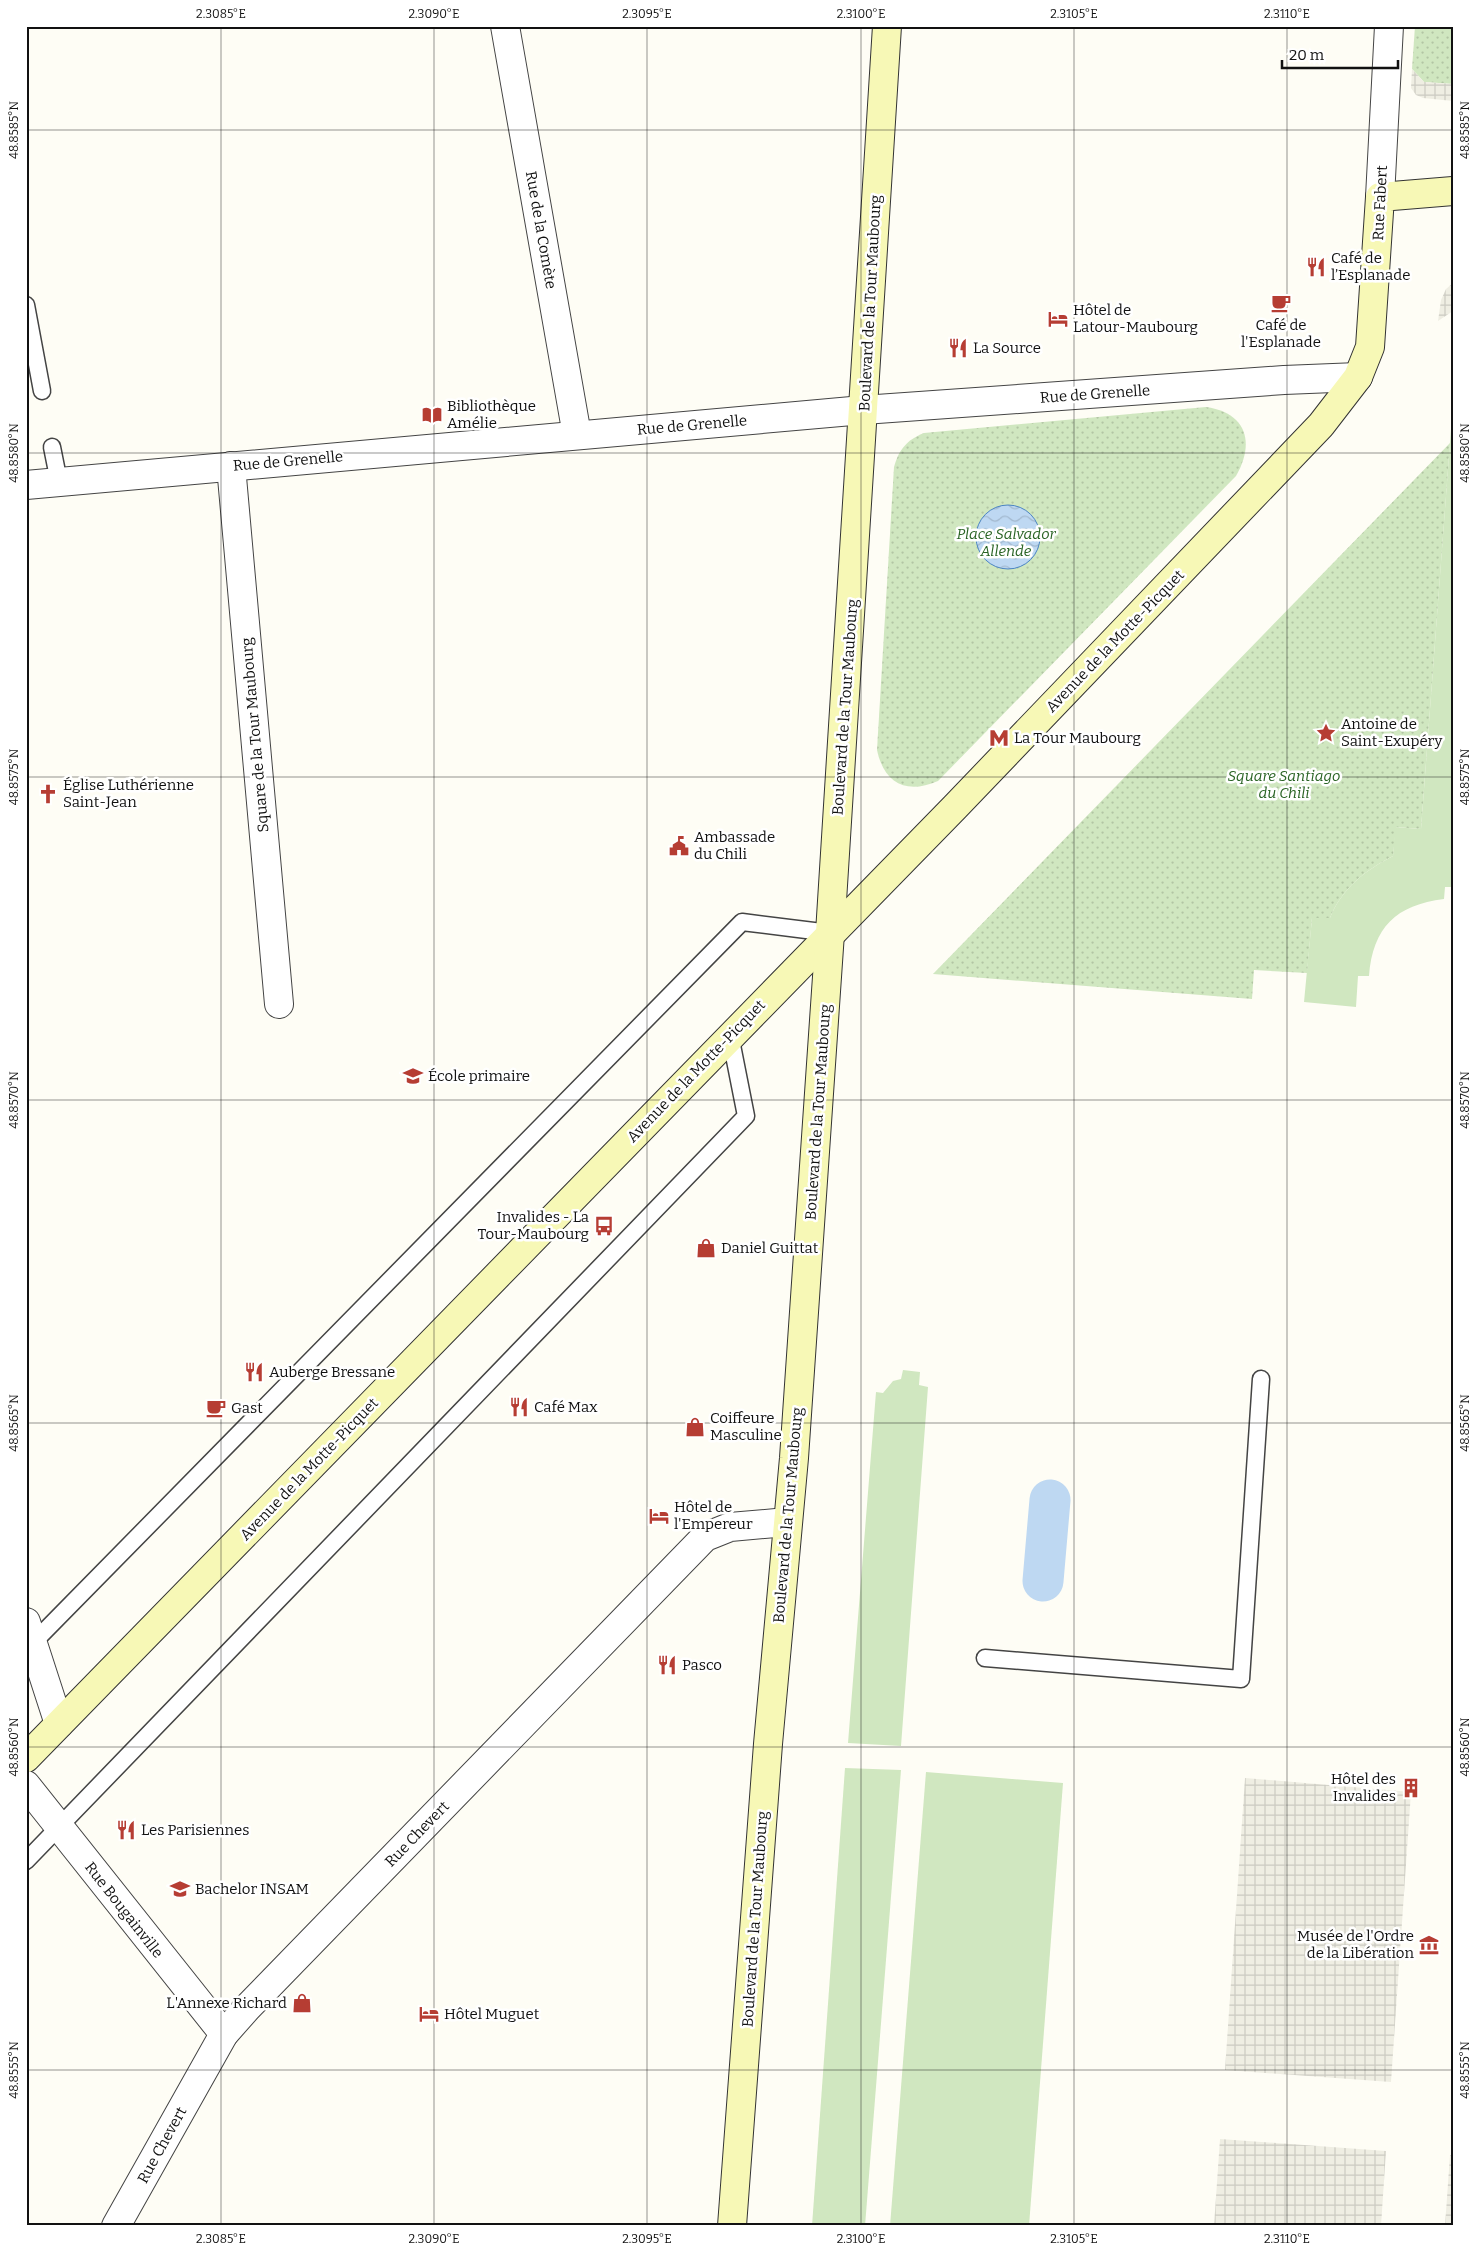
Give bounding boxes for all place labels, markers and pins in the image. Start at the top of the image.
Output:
place label: Café de l’Esplanade [1331,249,1410,284]
restaurant icon: Café de l’Esplanade [1305,256,1327,278]
cafe icon: Café de l'Esplanade [1270,292,1292,314]
place label: Hôtel de Latour-Maubourg [1073,301,1198,336]
hotel icon: Hôtel de Latour-Maubourg [1047,308,1069,330]
place label: Café de l'Esplanade [1241,316,1321,351]
restaurant icon: La Source [947,337,969,359]
place label: La Source [973,339,1041,357]
place label: Bibliothèque Amélie [447,397,536,432]
library icon: Bibliothèque Amélie [421,404,443,426]
place label: Antoine de Saint-Exupéry [1341,715,1442,750]
place icon: Antoine de Saint-Exupéry [1315,722,1337,744]
metro station icon: La Tour Maubourg [988,727,1010,749]
place label: La Tour Maubourg [1014,729,1141,747]
place label: Église Luthérienne Saint-Jean [63,776,194,811]
church icon: Église Luthérienne Saint-Jean [37,783,59,805]
place label: Ambassade du Chili [694,828,775,863]
public building icon: Ambassade du Chili [668,835,690,857]
school or university icon: École primaire [402,1065,424,1087]
place label: École primaire [428,1067,530,1085]
place label: Invalides - La Tour-Maubourg [478,1208,589,1243]
bus stop icon: Invalides - La Tour-Maubourg [593,1215,615,1237]
shop icon: Daniel Guittat [695,1237,717,1259]
place label: Daniel Guittat [721,1239,819,1257]
restaurant icon: Auberge Bressane [243,1361,265,1383]
place label: Auberge Bressane [269,1363,395,1381]
restaurant icon: Café Max [508,1396,530,1418]
cafe icon: Gast [205,1397,227,1419]
place label: Café Max [534,1398,598,1416]
place label: Gast [231,1399,263,1417]
place label: Coiffeure Masculine [710,1409,782,1444]
shop icon: Coiffeure Masculine [684,1416,706,1438]
place label: Hôtel de l'Empereur [674,1498,753,1533]
hotel icon: Hôtel de l'Empereur [648,1505,670,1527]
restaurant icon: Pasco [656,1654,678,1676]
place label: Pasco [682,1656,722,1674]
place label: Hôtel des Invalides [1331,1770,1396,1805]
building icon: Hôtel des Invalides [1400,1777,1422,1799]
restaurant icon: Les Parisiennes [115,1819,137,1841]
place label: Les Parisiennes [141,1821,249,1839]
school or university icon: Bachelor INSAM [169,1878,191,1900]
place label: Bachelor INSAM [195,1880,309,1898]
place label: Musée de l'Ordre de la Libération [1297,1927,1414,1962]
museum icon: Musée de l'Ordre de la Libération [1418,1934,1440,1956]
shop icon: L'Annexe Richard [291,1992,313,2014]
place label: L'Annexe Richard [166,1994,287,2012]
hotel icon: Hôtel Muguet [418,2003,440,2025]
place label: Hôtel Muguet [444,2005,540,2023]

